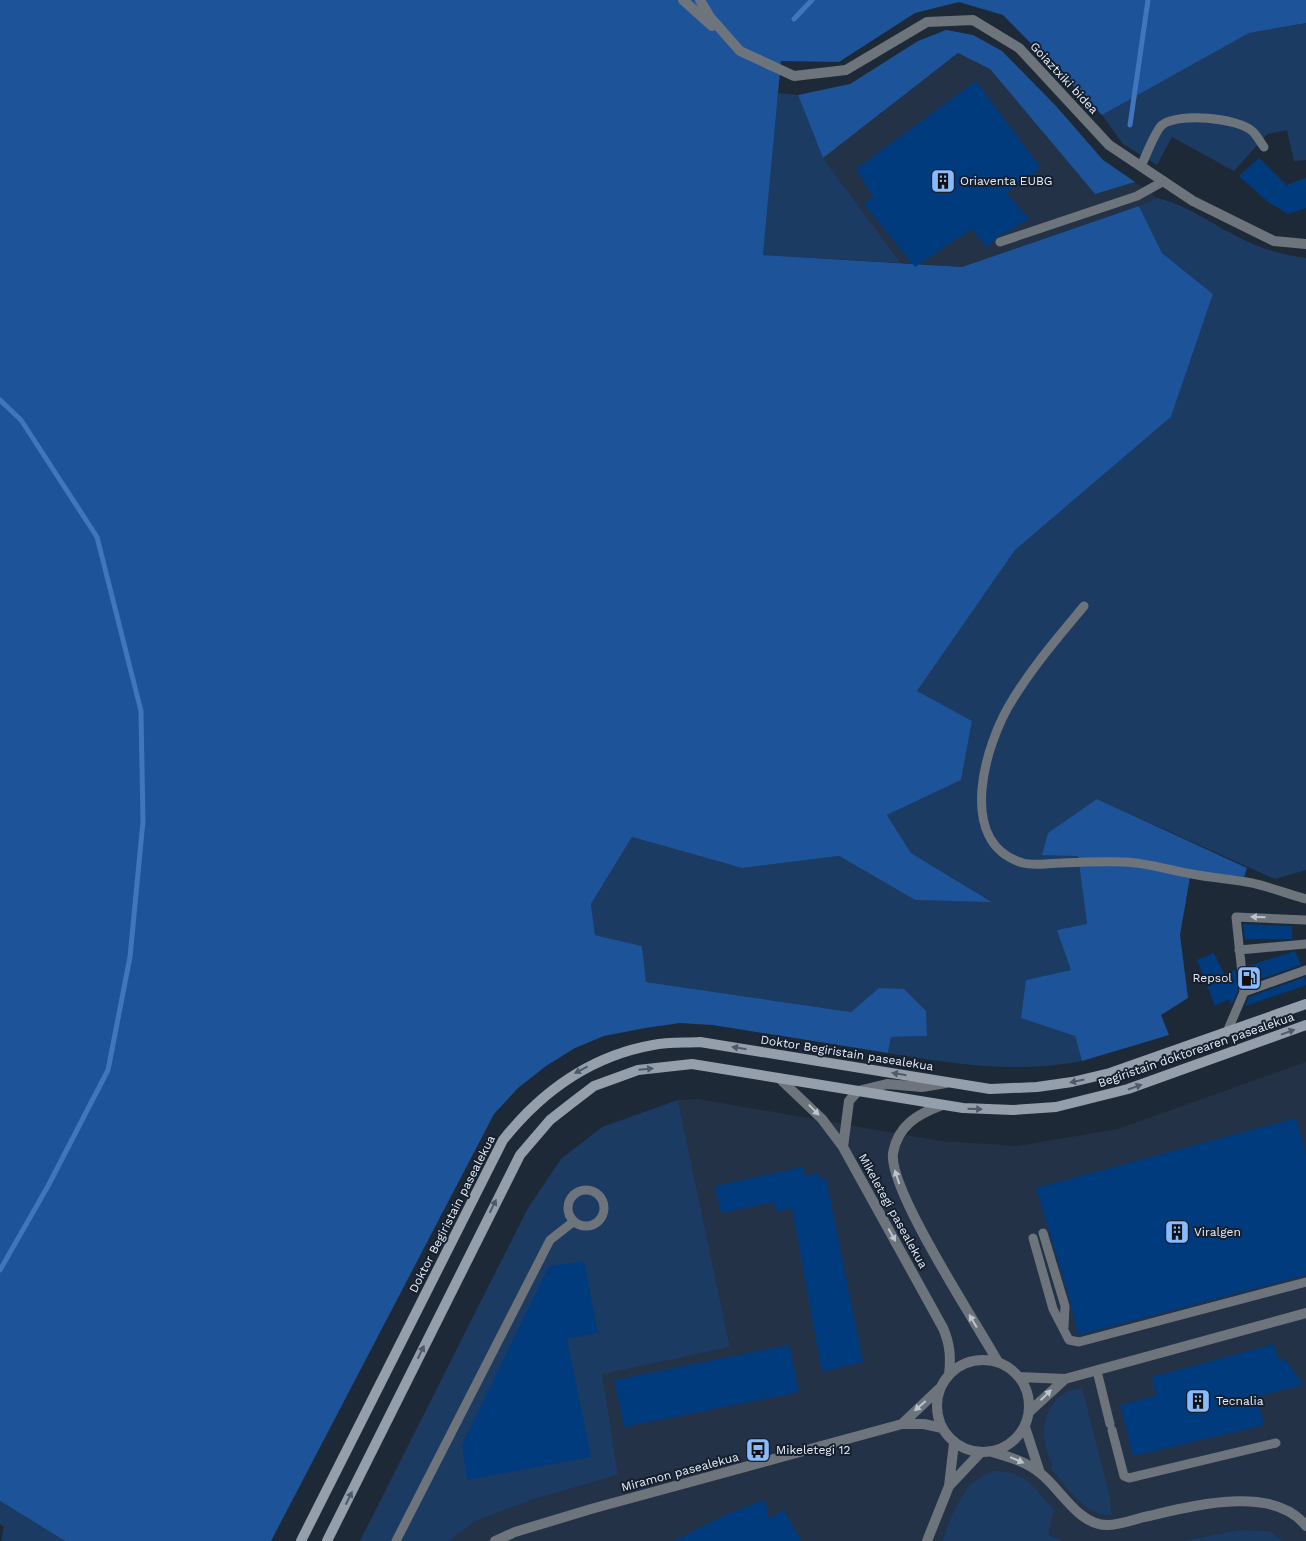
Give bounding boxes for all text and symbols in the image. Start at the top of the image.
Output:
street label: Goiaztxiki bidea [1027,39,1101,117]
building icon: Oriaventa EUBG [930,168,956,194]
place label: Oriaventa EUBG [960,174,1052,188]
one-way arrow [1250,913,1266,921]
fuel station icon: Repsol [1236,965,1262,991]
place label: Repsol [1193,971,1232,985]
street label: Begiristain doktorearen pasealekua [1096,1010,1296,1090]
one-way arrow [1280,1028,1295,1035]
street label: Doktor Begiristain pasealekua [760,1032,935,1074]
one-way arrow [730,1044,746,1052]
one-way arrow [639,1065,655,1073]
one-way arrow [574,1066,589,1074]
one-way arrow [891,1070,907,1078]
one-way arrow [1070,1077,1085,1085]
one-way arrow [1128,1083,1143,1091]
one-way arrow [808,1103,820,1115]
one-way arrow [967,1105,983,1113]
street label: Doktor Begiristain pasealekua [406,1133,498,1295]
street label: Mikeletegi pasealekua [856,1151,930,1271]
one-way arrow [893,1169,901,1184]
one-way arrow [489,1199,497,1213]
building icon: Viralgen [1164,1219,1190,1245]
place label: Viralgen [1194,1225,1241,1239]
one-way arrow [888,1229,897,1242]
one-way arrow [969,1314,978,1327]
one-way arrow [417,1345,425,1359]
building icon: Tecnalia [1185,1388,1211,1414]
one-way arrow [1040,1389,1052,1401]
place label: Tecnalia [1216,1394,1264,1408]
one-way arrow [914,1400,926,1411]
bus stop icon: Mikeletegi 12 [745,1437,771,1463]
place label: Mikeletegi 12 [776,1443,850,1457]
street label: Miramon pasealekua [620,1450,740,1494]
one-way arrow [1010,1456,1025,1464]
one-way arrow [345,1490,353,1505]

